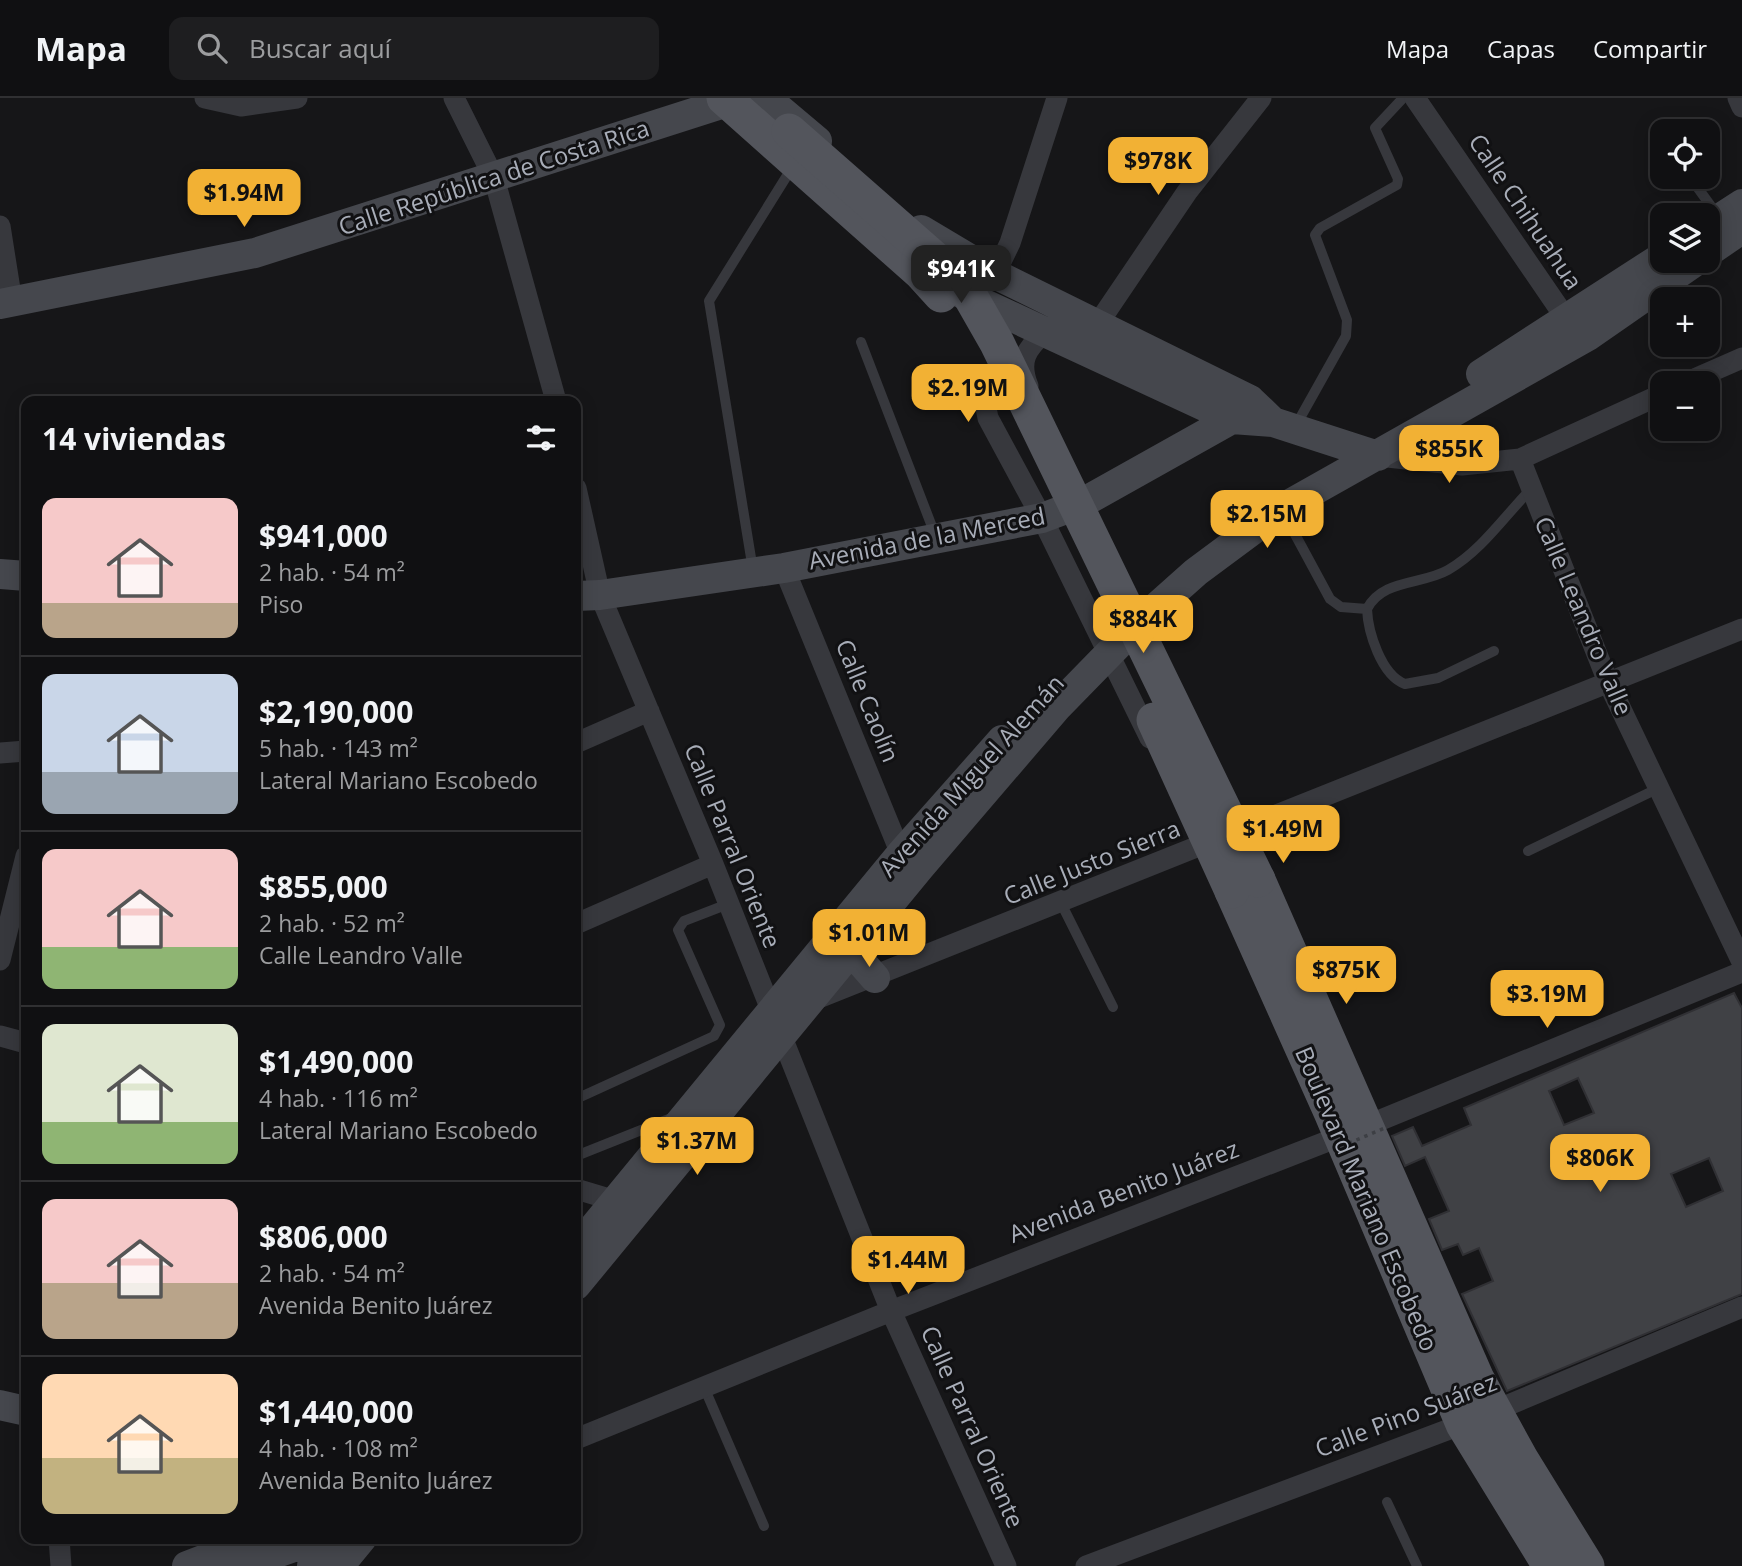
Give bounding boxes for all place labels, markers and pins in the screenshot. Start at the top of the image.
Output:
pin: $978K [1109,138,1207,197]
pin: $1.94M [187,170,301,229]
pin: $941K [912,246,1010,305]
pin: $2.19M [911,364,1025,424]
pin: $855K [1400,426,1498,485]
pin: $2.15M [1210,490,1324,550]
pin: $884K [1094,596,1192,655]
pin: $1.49M [1226,806,1340,865]
pin: $1.01M [812,910,926,969]
pin: $875K [1297,946,1395,1006]
pin: $3.19M [1490,970,1604,1030]
pin: $1.37M [640,1118,754,1177]
pin: $806K [1551,1134,1649,1194]
pin: $1.44M [851,1236,965,1296]

